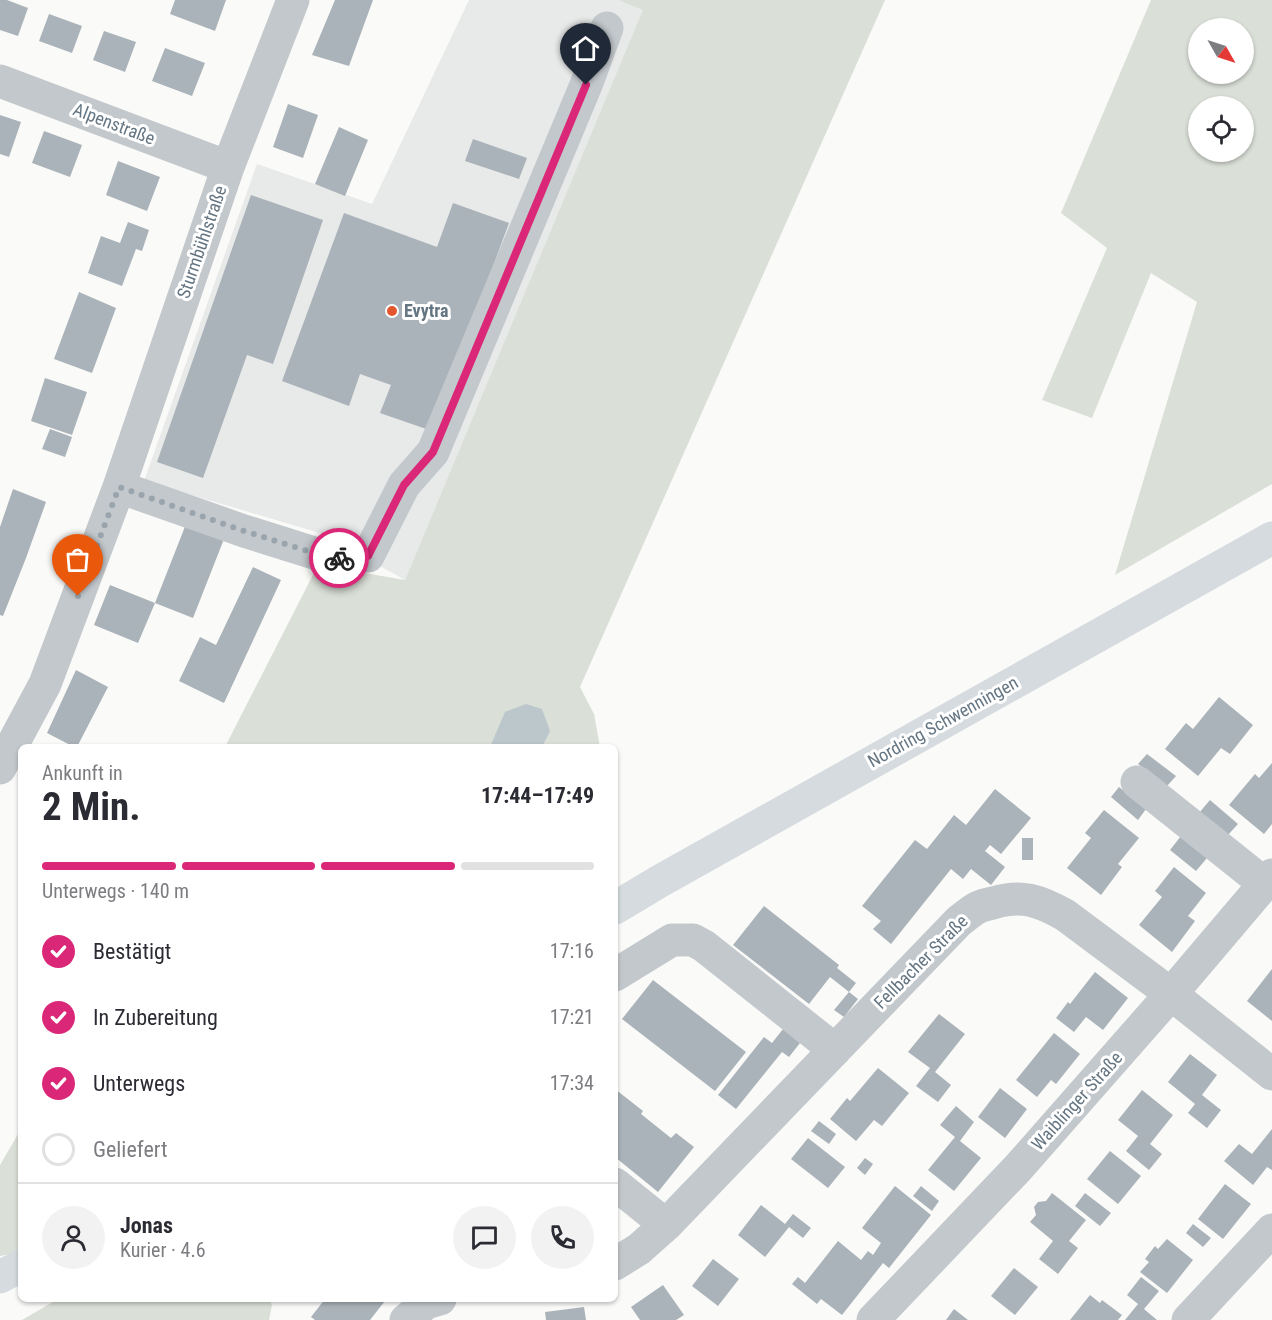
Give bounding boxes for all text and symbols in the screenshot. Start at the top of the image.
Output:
north arrow [1188,18,1254,84]
map controls [1188,18,1254,162]
pin [560,23,611,85]
icon: home [569,32,602,65]
button: locate [1188,96,1254,162]
street label: Alpenstraße [70,98,158,149]
street label: Sturmbühlstraße [172,183,231,301]
place label: Evytra [404,300,448,321]
marker: Evytra [385,304,399,318]
courier [309,528,369,588]
pin [52,534,103,596]
icon: bike [323,542,356,575]
icon: bag [61,543,94,576]
street label: Nordring Schwenningen [864,672,1022,772]
text: Ankunft in [42,761,123,785]
text: 17:44–17:49 [481,783,594,808]
text: 2 Min. [42,784,141,830]
text: Unterwegs · 140 m [42,879,189,903]
street label: Fellbacher Straße [869,910,972,1013]
icon: check [42,935,75,968]
text: Bestätigt [93,939,171,964]
text: 17:16 [550,939,594,963]
icon: check [42,1001,75,1034]
text: In Zubereitung [93,1005,218,1030]
text: 17:21 [550,1005,594,1029]
street label: Waiblinger Straße [1027,1047,1126,1154]
icon: check [42,1067,75,1100]
text: Unterwegs [93,1071,185,1096]
text: 17:34 [550,1071,594,1095]
text: Geliefert [93,1137,168,1162]
button: person [42,1206,105,1269]
button: chat [453,1206,516,1269]
button: phone [531,1206,594,1269]
text: Jonas [120,1213,173,1238]
text: Kurier · 4.6 [120,1238,206,1262]

